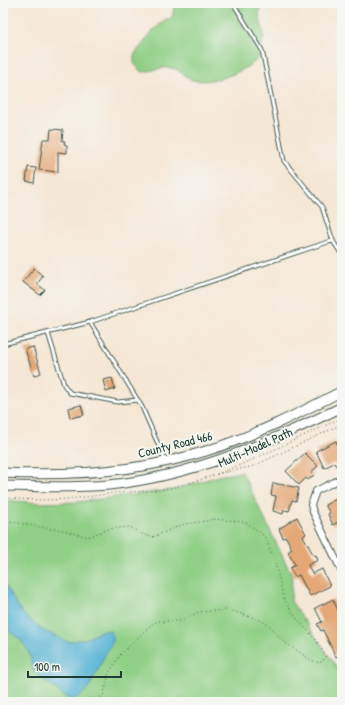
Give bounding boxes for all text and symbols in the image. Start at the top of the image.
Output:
street label: Multi-Model Path [215,422,296,471]
street label: County Road 466 [136,426,214,462]
scale bar [28,653,121,679]
text: 100 m [34,658,60,675]

